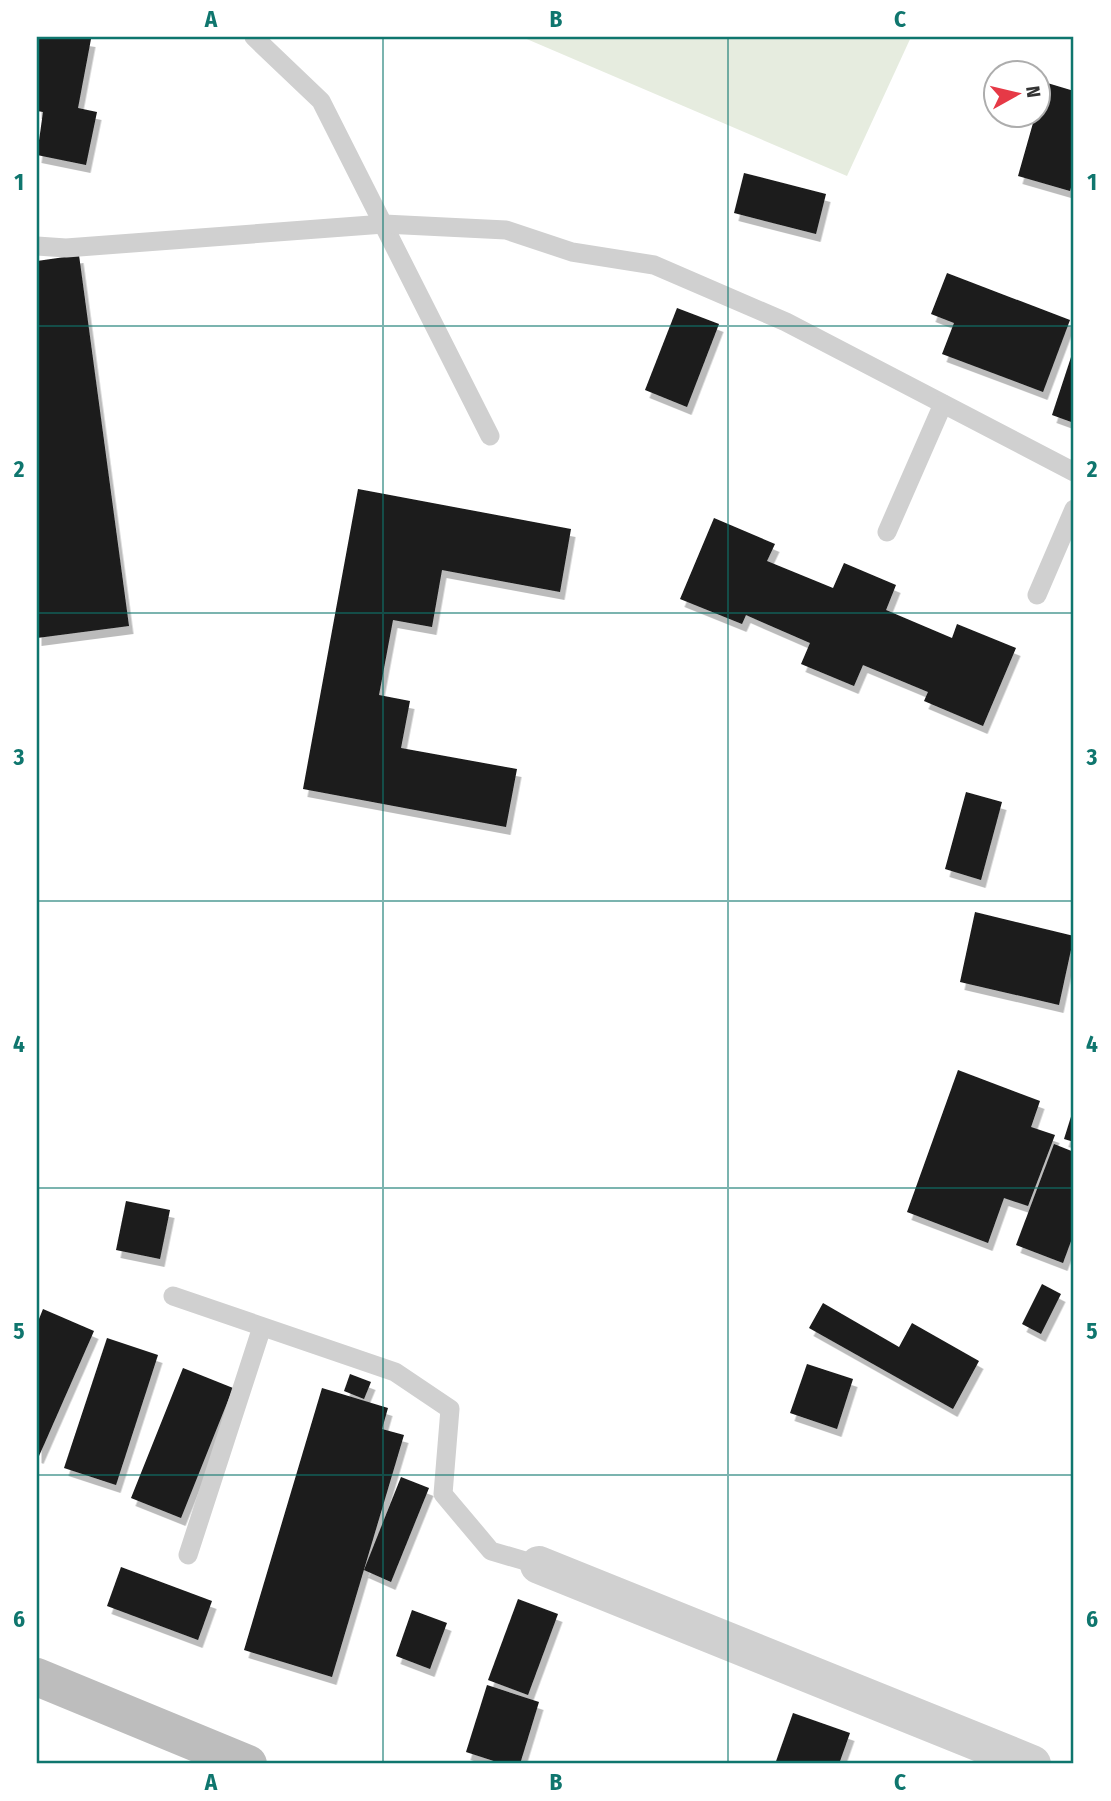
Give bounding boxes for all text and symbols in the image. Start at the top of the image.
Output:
text: A [204,5,218,33]
text: B [550,5,563,33]
text: C [894,5,906,33]
north arrow [982,60,1052,130]
text: N [1021,84,1046,99]
text: 1 [14,168,24,196]
text: 1 [1087,168,1097,196]
text: 2 [13,455,25,483]
text: 2 [1086,455,1098,483]
text: 3 [13,743,25,771]
text: 3 [1086,743,1098,771]
text: 4 [13,1030,25,1058]
text: 4 [1086,1030,1098,1058]
text: 5 [13,1317,25,1345]
text: 5 [1086,1317,1098,1345]
text: 6 [13,1605,25,1633]
text: 6 [1086,1605,1098,1633]
text: A [204,1768,218,1796]
text: B [550,1768,563,1796]
text: C [894,1768,906,1796]

